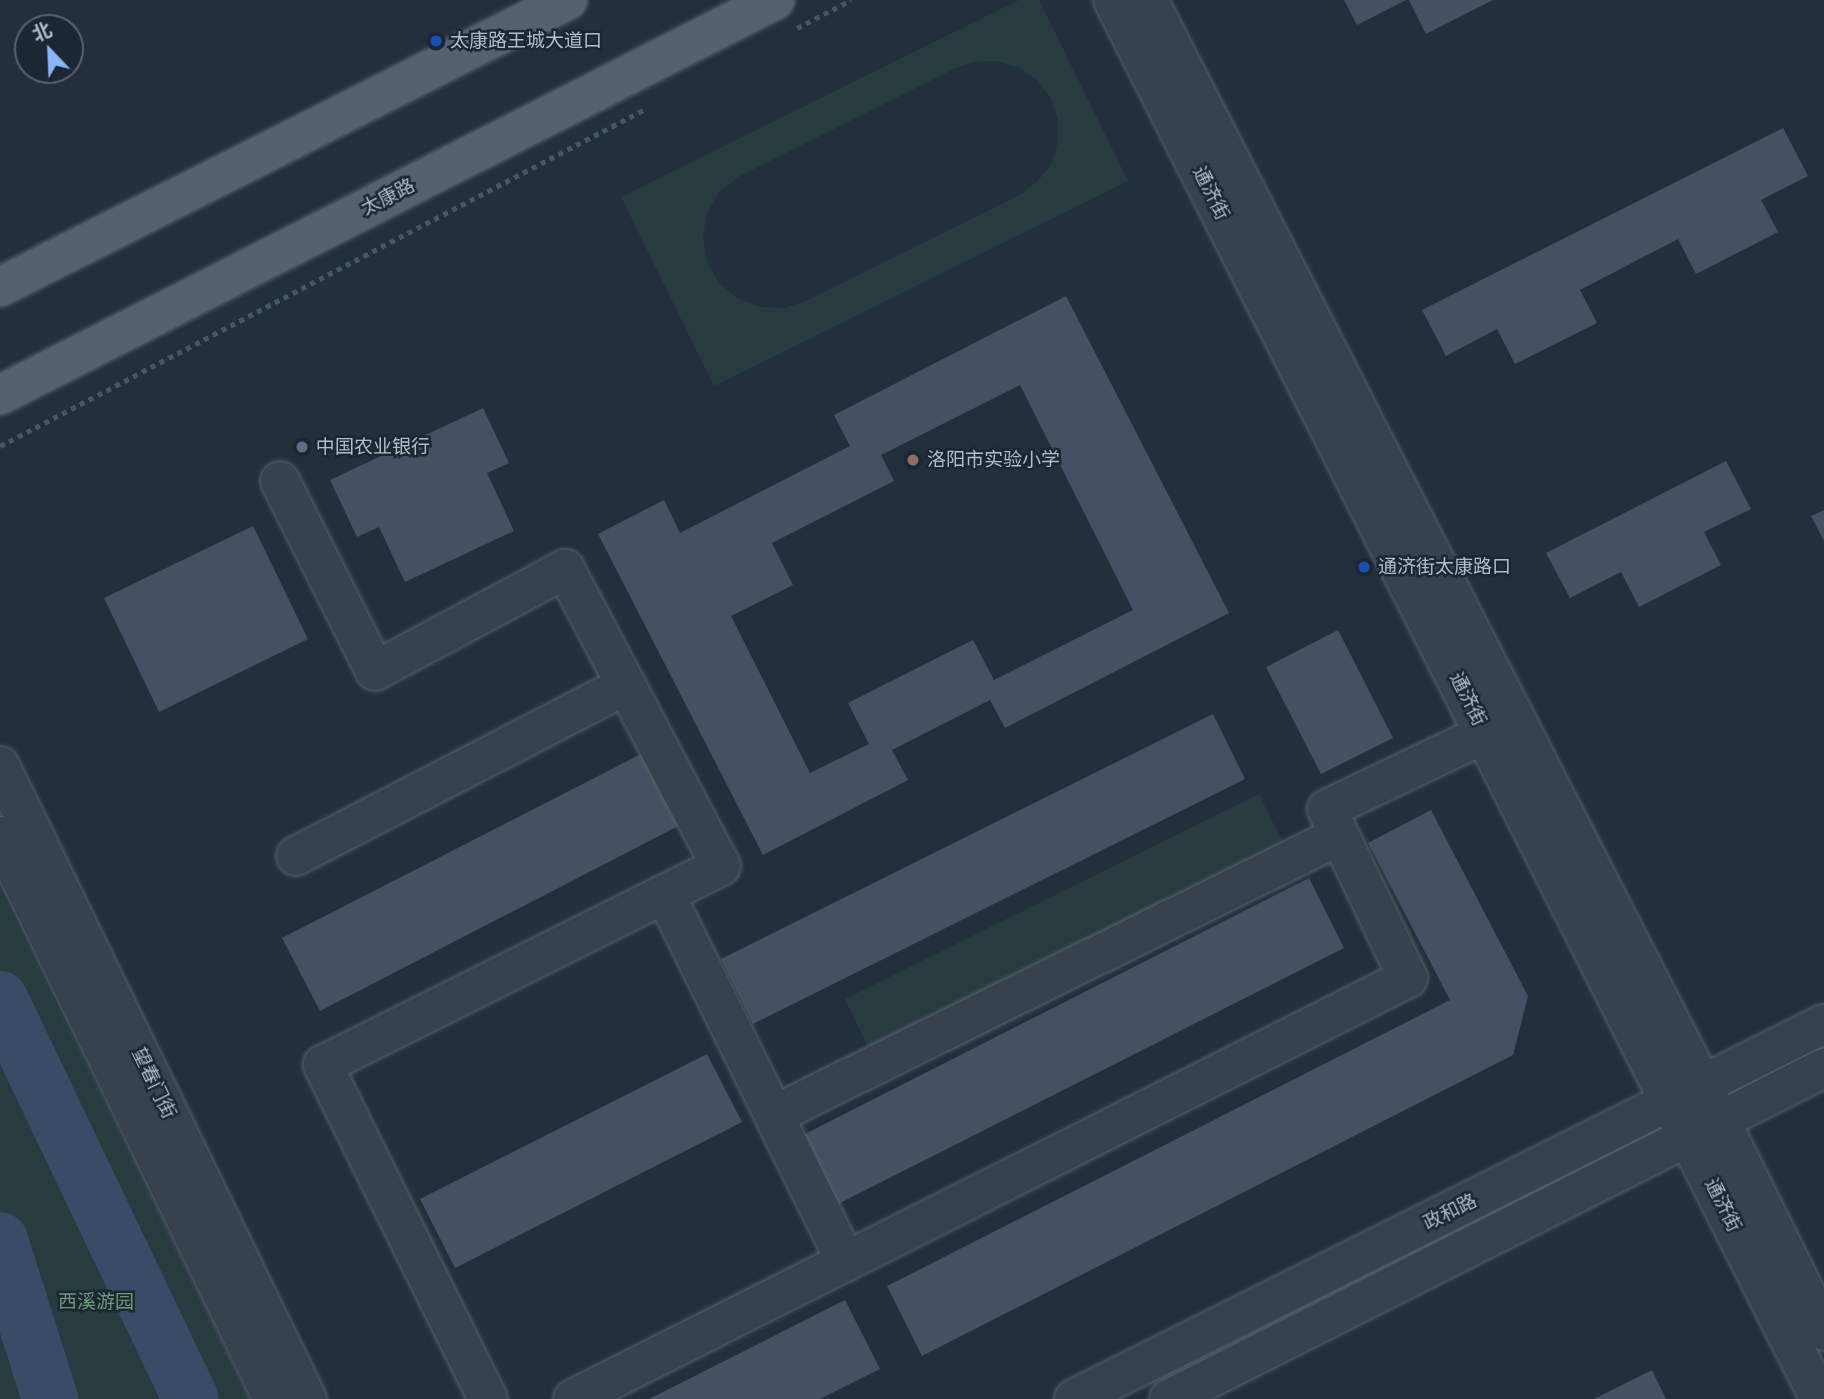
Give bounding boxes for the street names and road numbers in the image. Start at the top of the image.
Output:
street label: 通济街 [1188,162,1234,224]
street label: 太康路 [357,174,419,220]
street label: 通济街 [1445,668,1491,730]
street label: 望春门街 [127,1044,181,1122]
street label: 通济街 [1700,1174,1746,1236]
street label: 政和路 [1419,1189,1481,1235]

